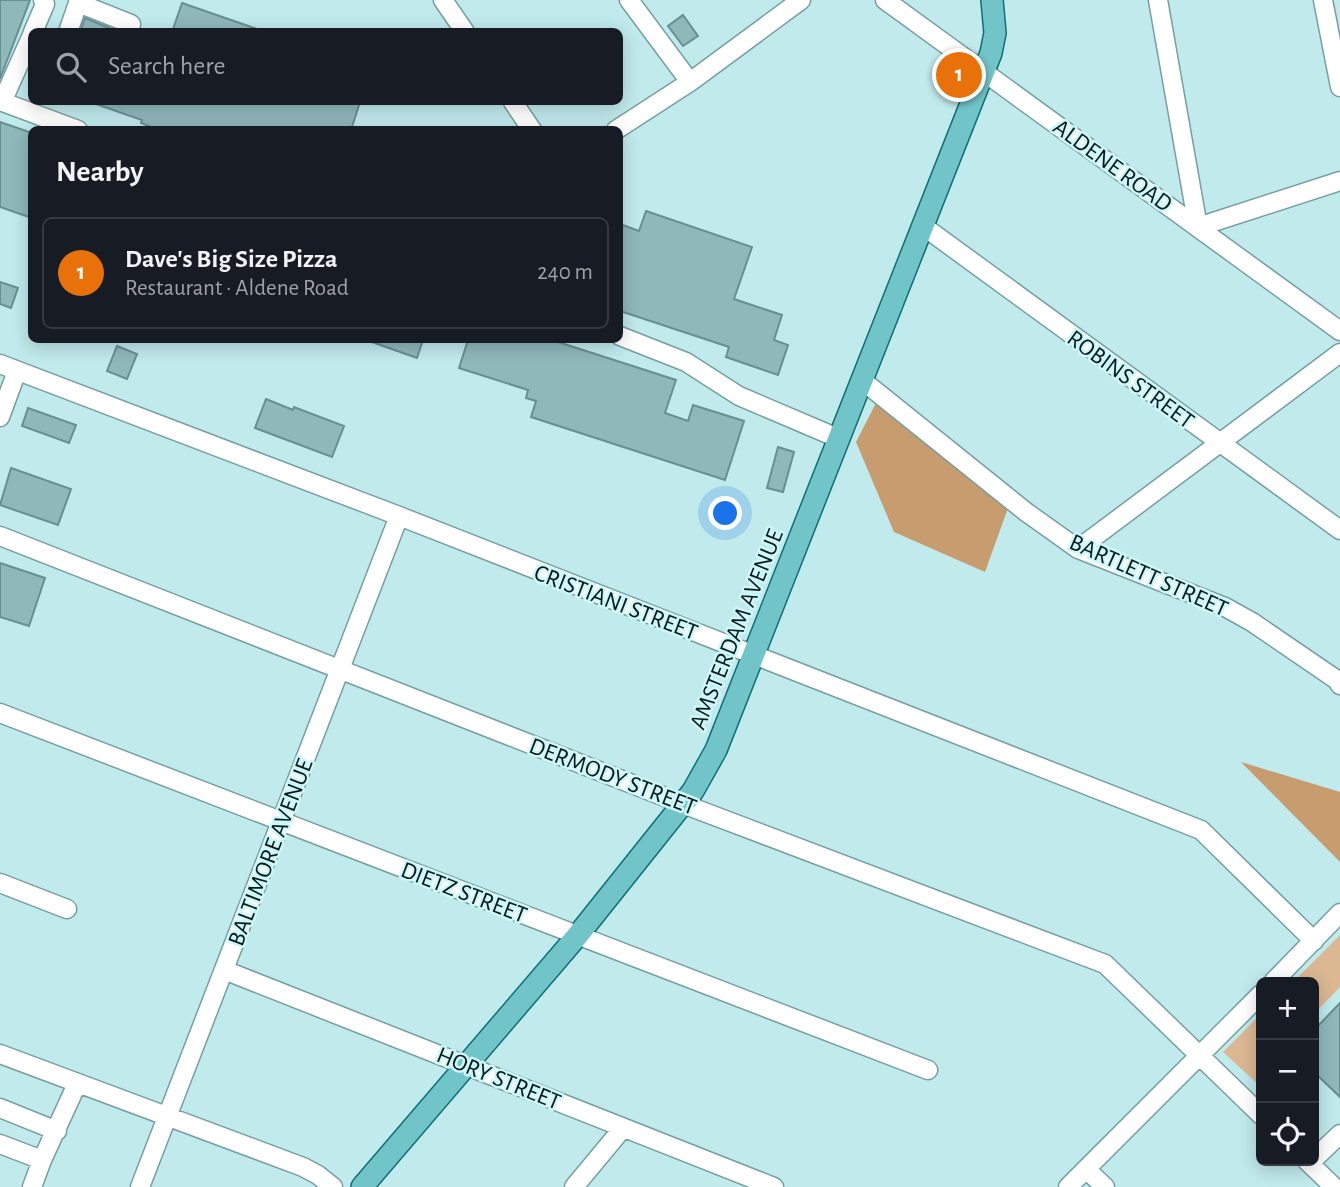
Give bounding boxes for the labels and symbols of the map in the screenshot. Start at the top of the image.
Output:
pin: 1 [936,49,982,101]
street label: ALDENE ROAD [1049,115,1176,217]
street label: ROBINS STREET [1063,326,1198,434]
your location [708,496,742,530]
street label: AMSTERDAM AVENUE [686,525,788,733]
street label: BARTLETT STREET [1066,530,1232,622]
street label: CRISTIANI STREET [531,561,701,645]
street label: DERMODY STREET [526,734,700,820]
street label: BALTIMORE AVENUE [224,755,318,949]
street label: DIETZ STREET [397,858,530,928]
street label: HORY STREET [433,1043,564,1115]

